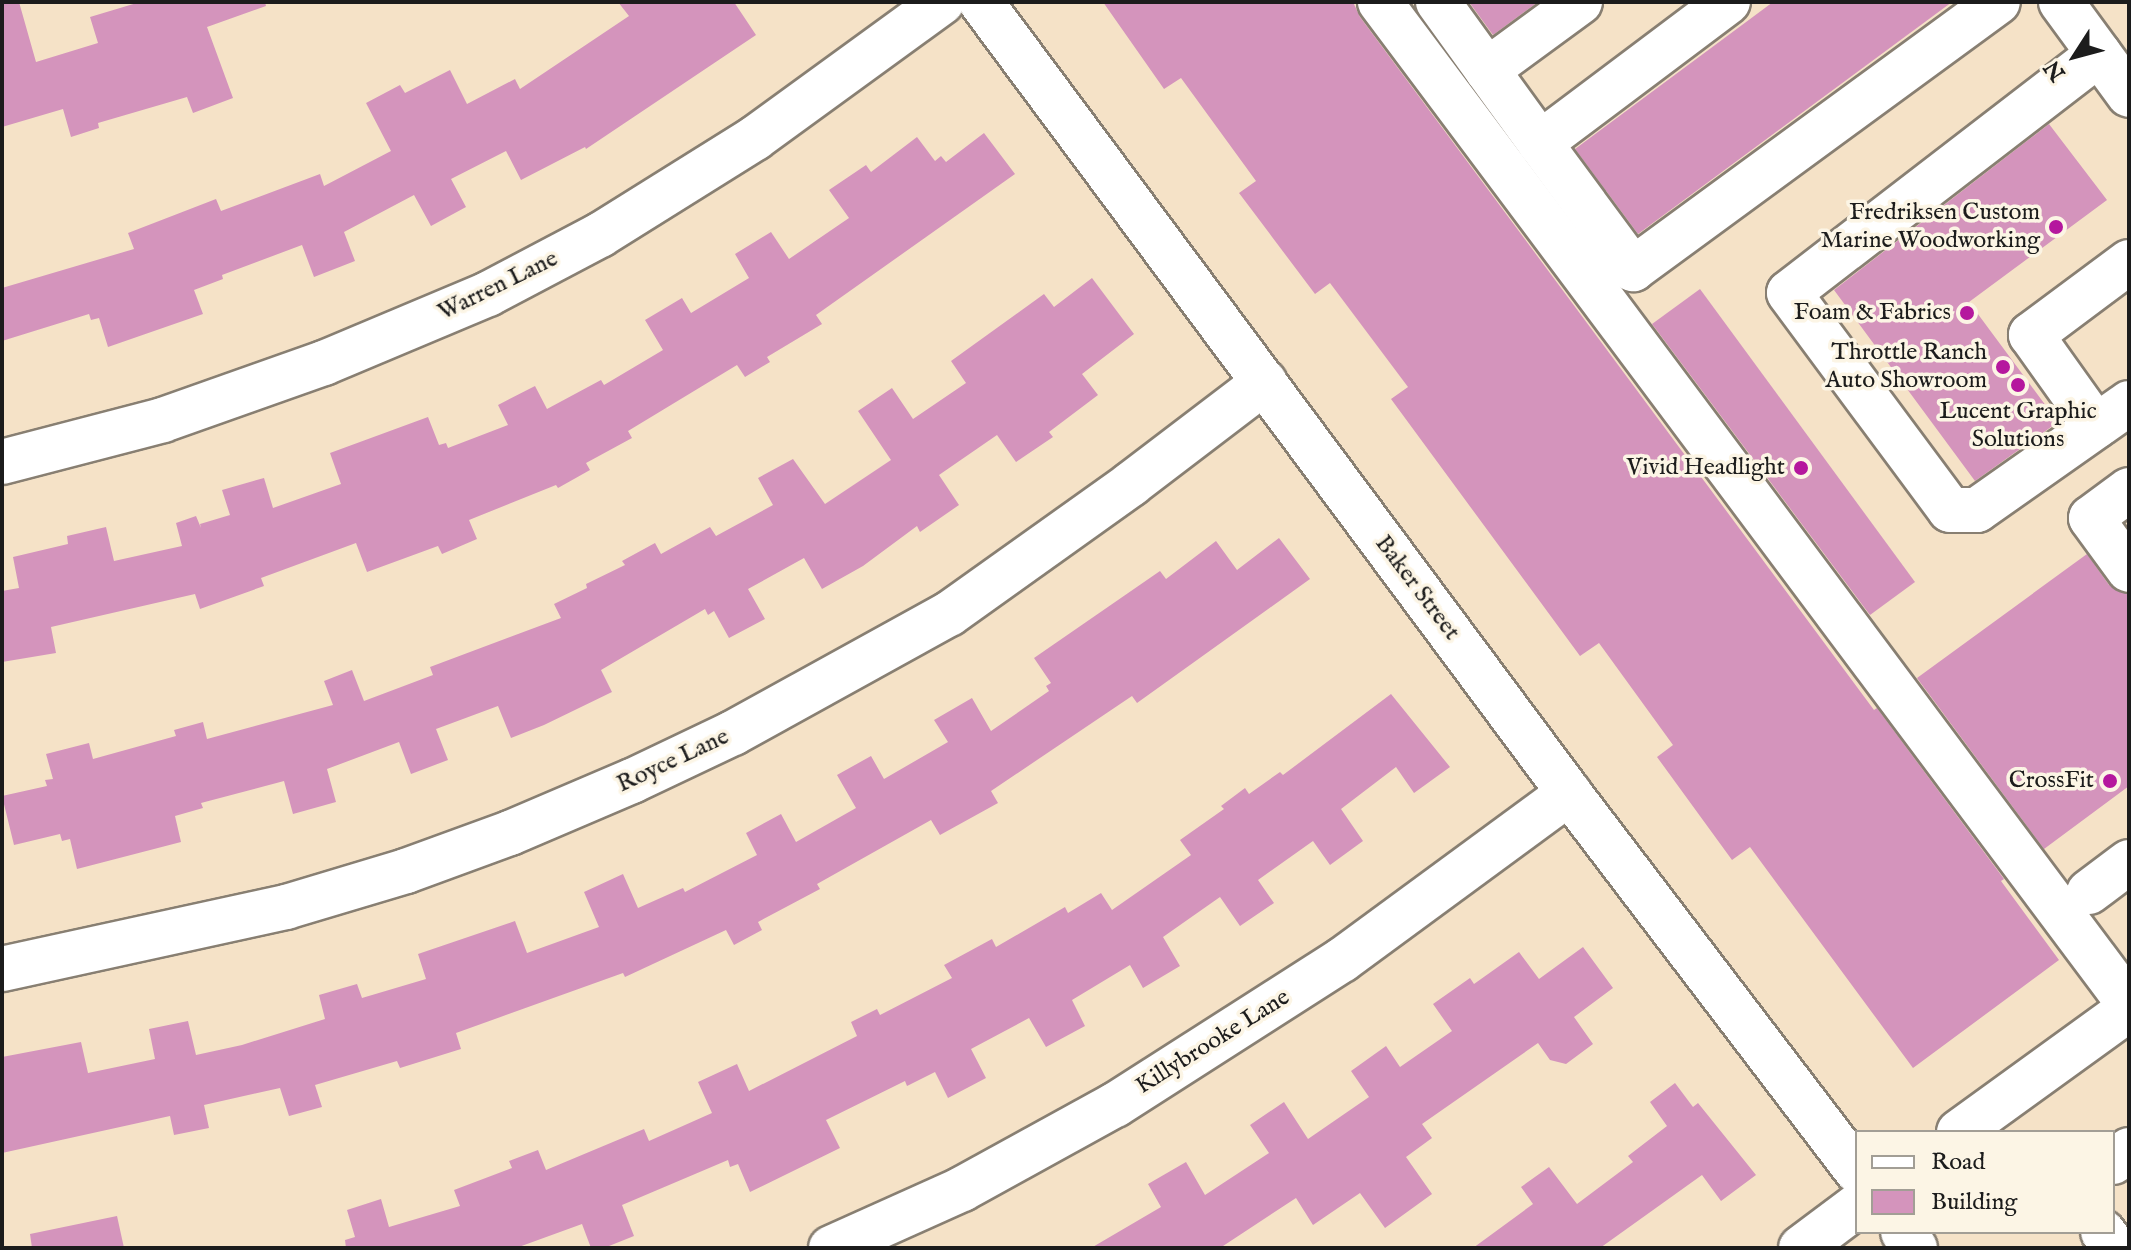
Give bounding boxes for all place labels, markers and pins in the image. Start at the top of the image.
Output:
place label: Fredriksen Custom Marine Woodworking [1820,199,2040,255]
marker: Fredriksen Custom Marine Woodworking [2047,218,2065,236]
place label: Foam & Fabrics [1794,299,1951,327]
marker: Foam & Fabrics [1958,304,1976,322]
place label: Throttle Ranch Auto Showroom [1825,339,1987,395]
marker: Throttle Ranch Auto Showroom [1994,358,2012,376]
marker: Lucent Graphic Solutions [2009,376,2027,394]
place label: Lucent Graphic Solutions [1939,398,2097,454]
place label: Vivid Headlight [1627,454,1785,482]
marker: Vivid Headlight [1792,459,1810,477]
place label: CrossFit [2009,767,2094,795]
marker: CrossFit [2101,772,2119,790]

